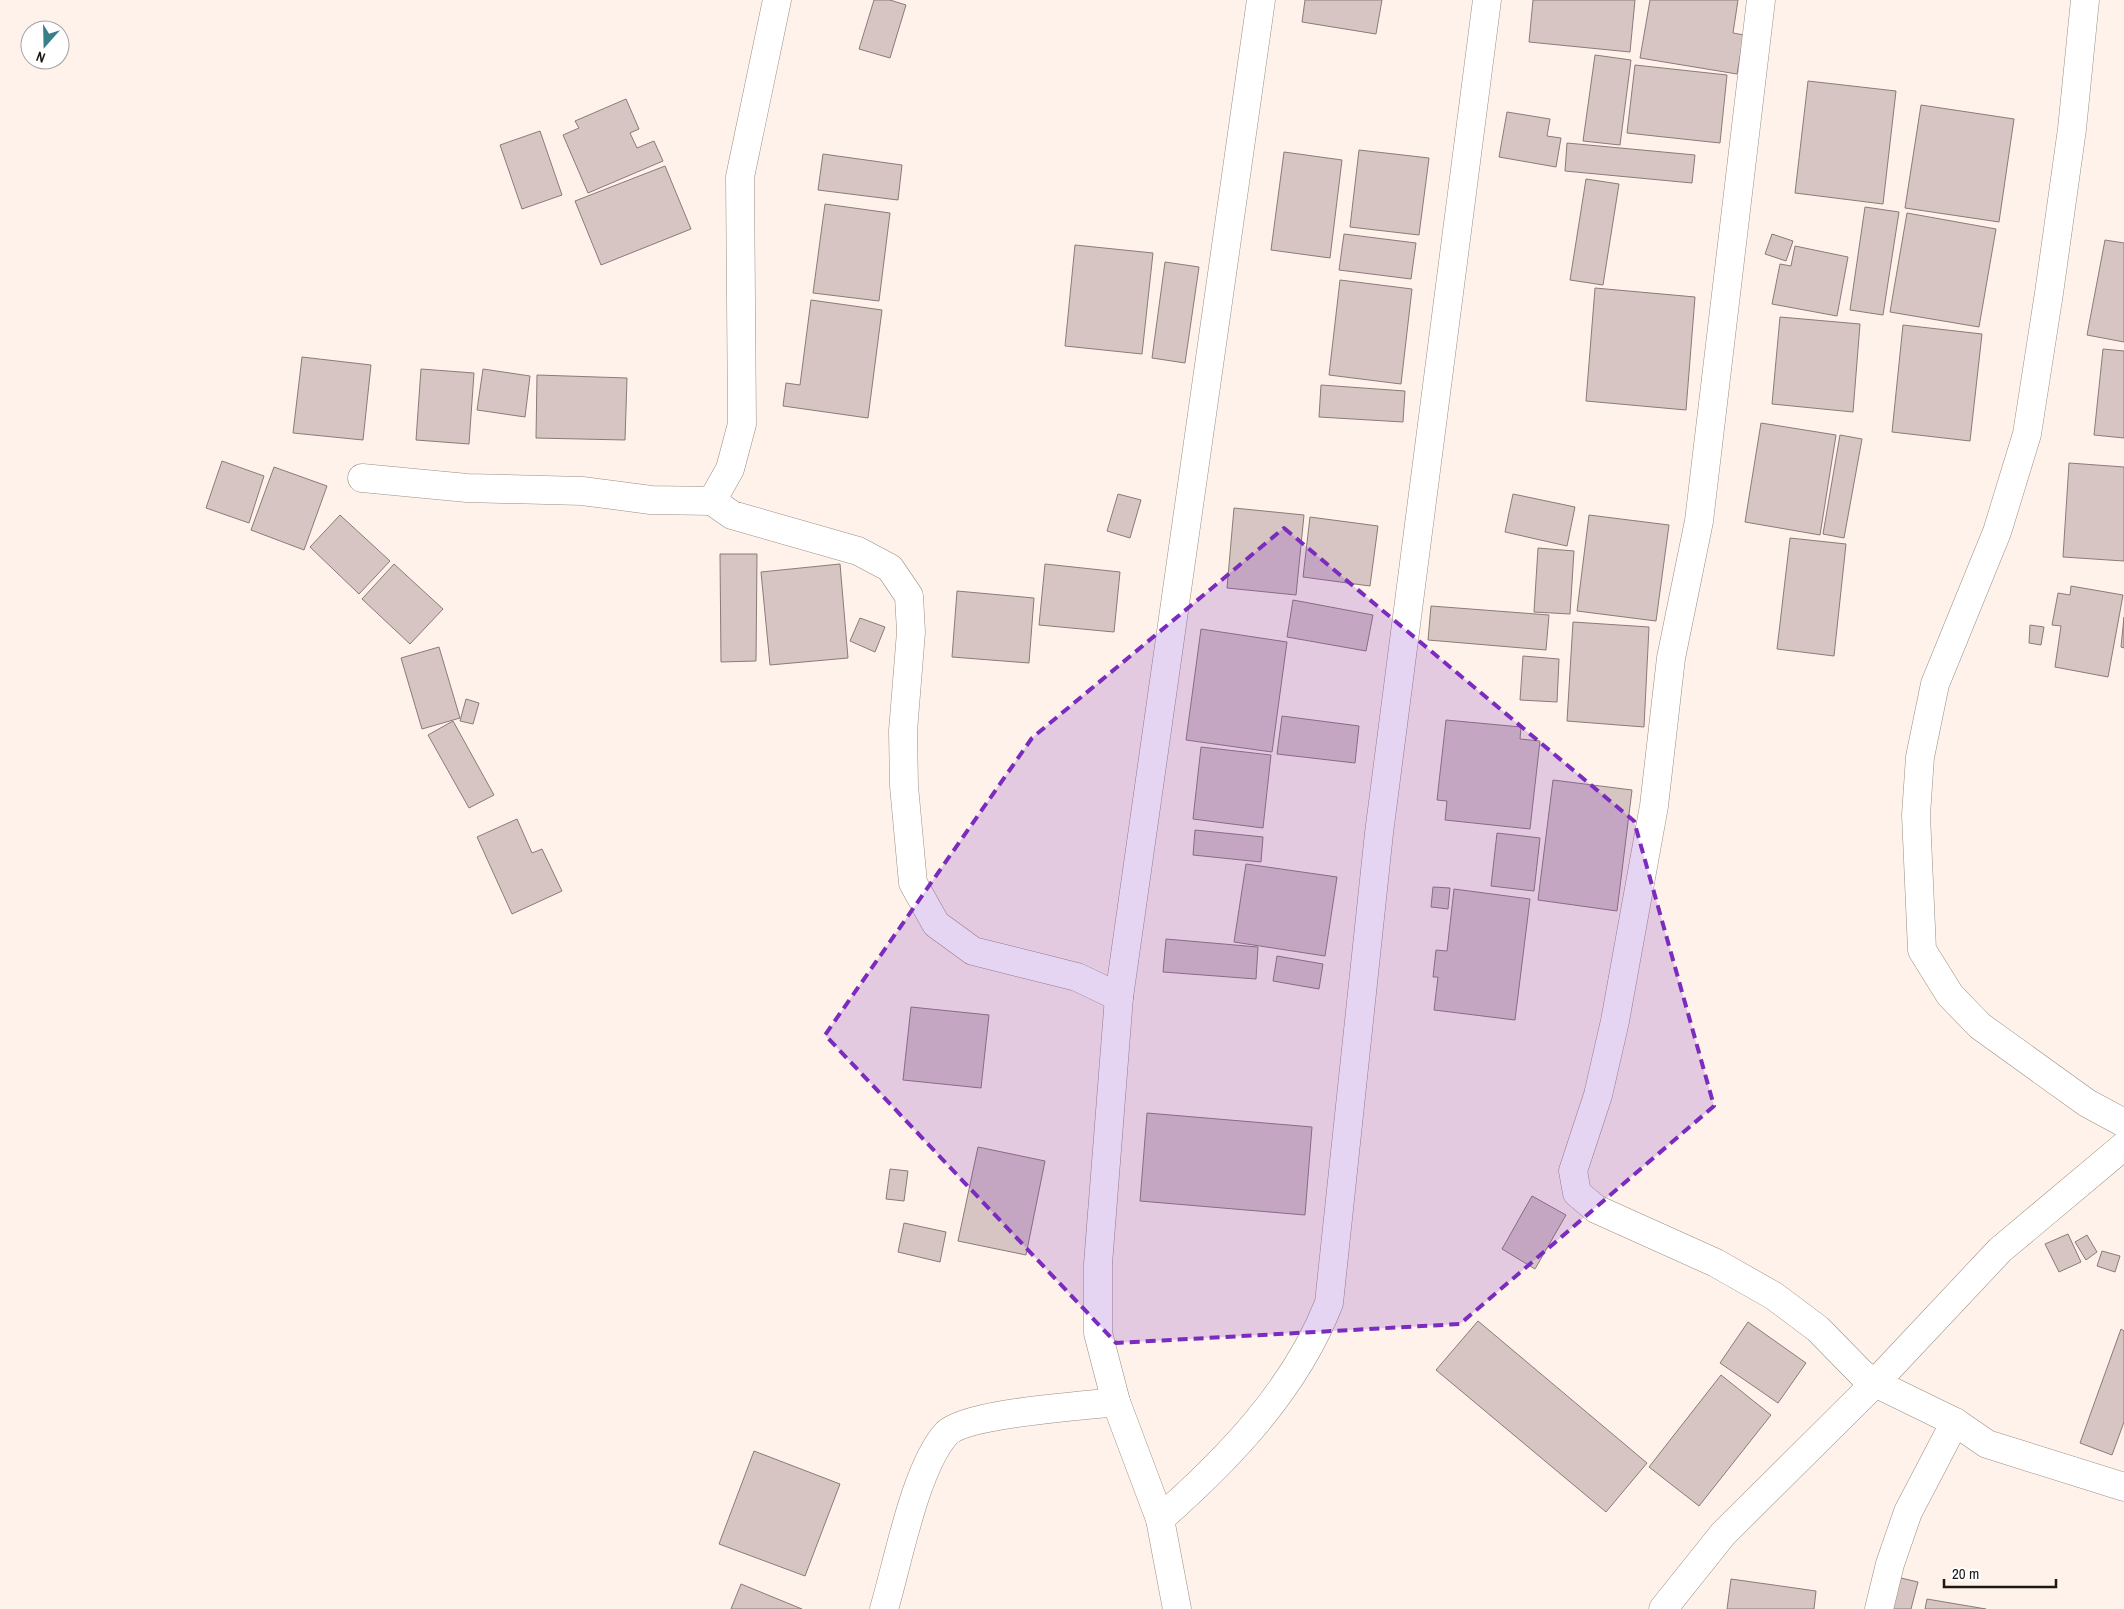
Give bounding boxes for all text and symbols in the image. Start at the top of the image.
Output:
north arrow [20,20,70,70]
text: N [34,47,48,67]
scale bar [1944,1556,2056,1588]
text: 20 m [1952,1563,1979,1584]

